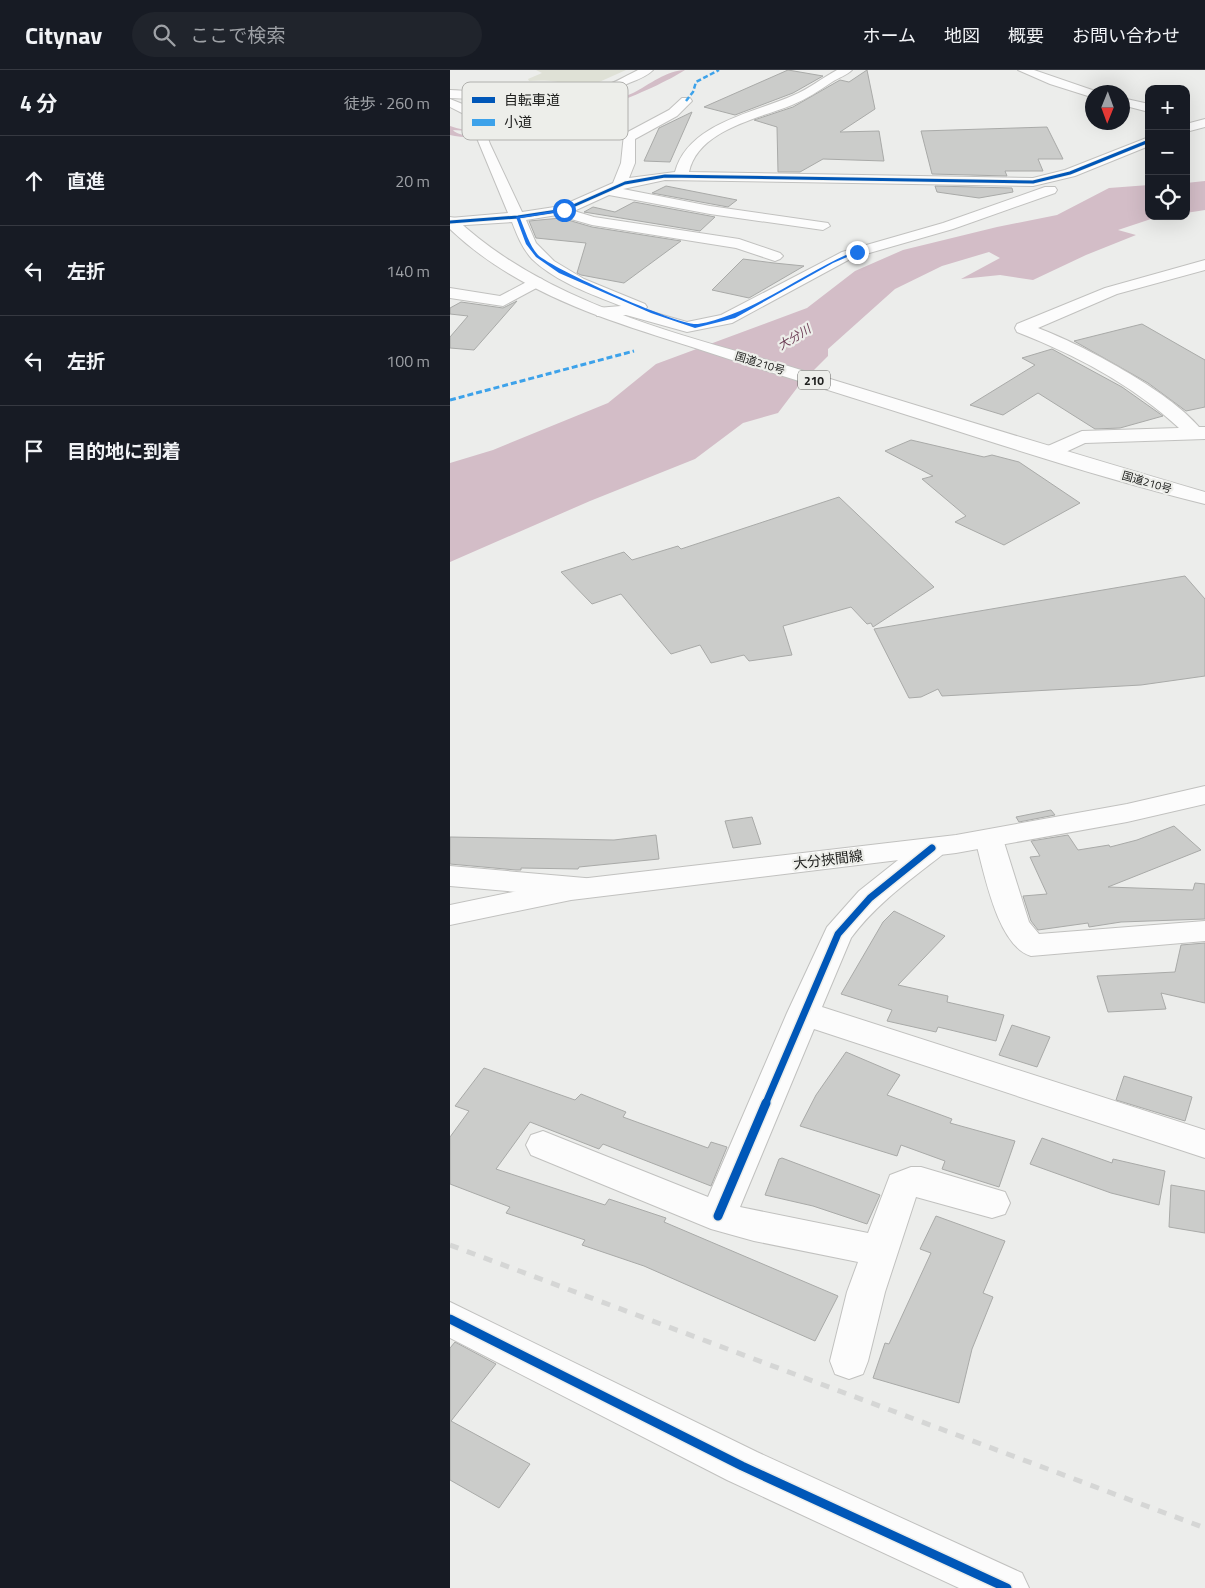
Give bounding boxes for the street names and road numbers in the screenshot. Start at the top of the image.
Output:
street label: 国道210号 [733,348,787,378]
road number: 210 [798,370,830,390]
street label: 国道210号 [1120,467,1174,497]
street label: 大分挾間線 [792,844,864,874]

